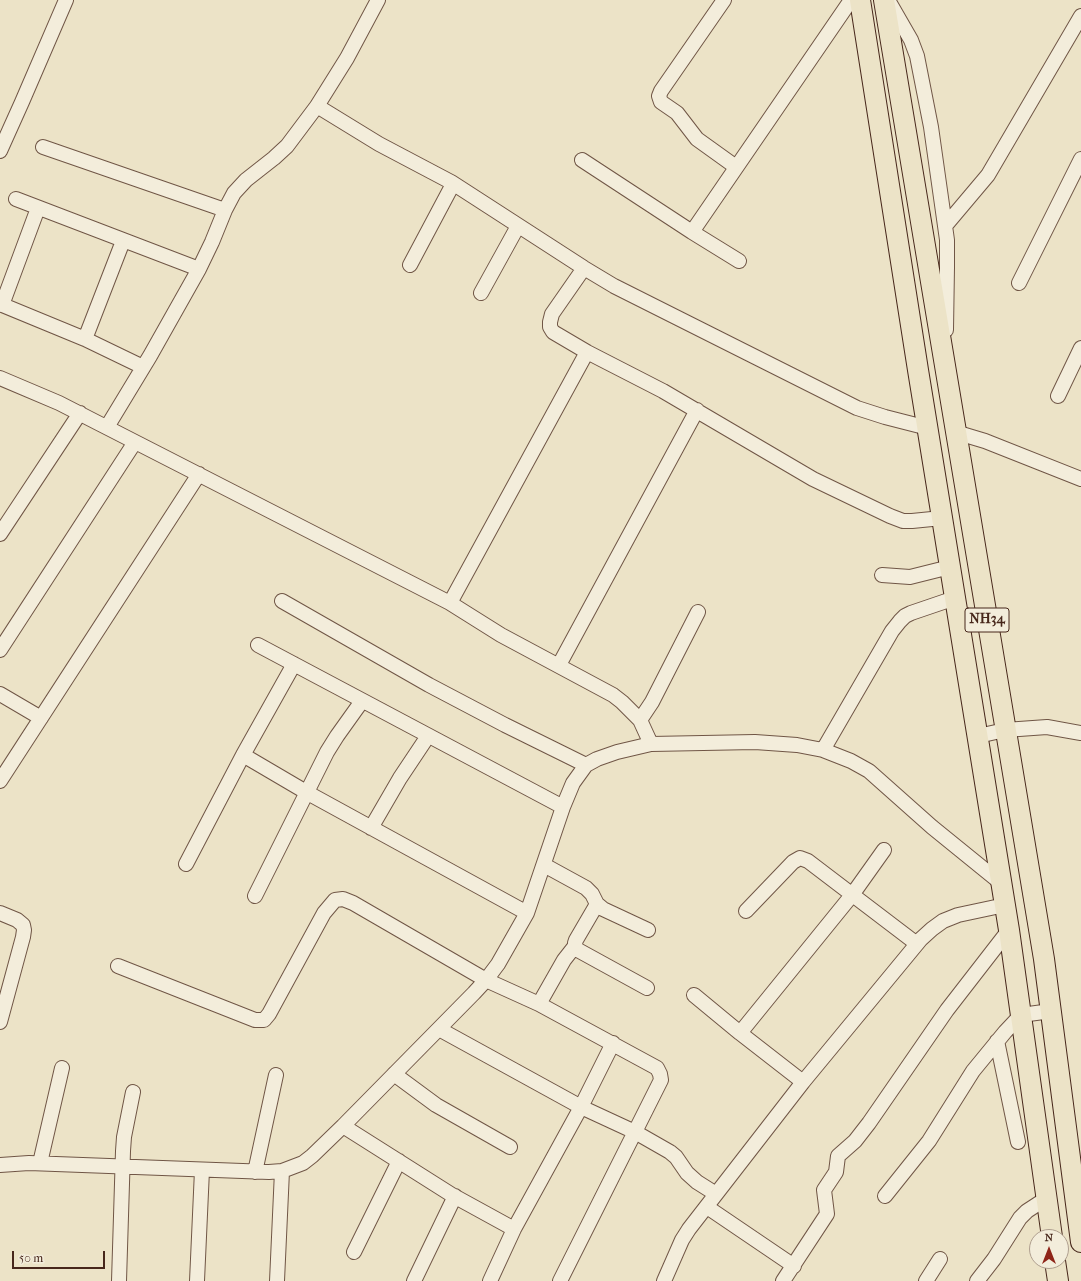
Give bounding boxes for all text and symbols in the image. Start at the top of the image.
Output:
road number: NH34 [965,608,1009,632]
north arrow [1029,1229,1069,1269]
text: N [1045,1231,1053,1244]
scale bar [14,1243,107,1269]
text: 50 m [19,1251,43,1265]

